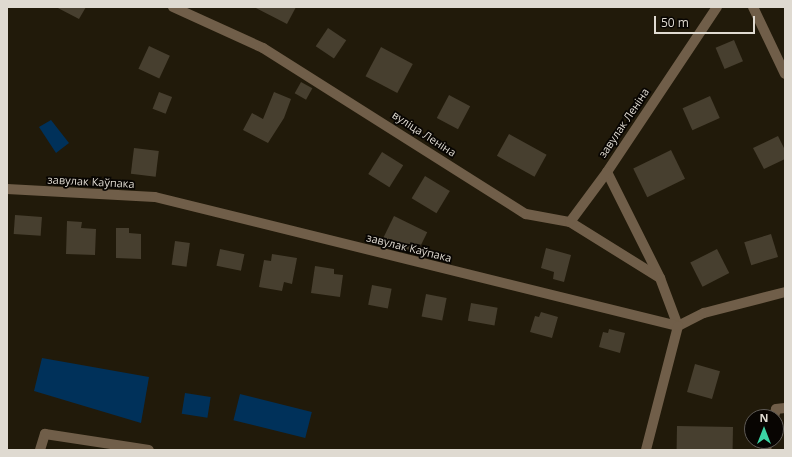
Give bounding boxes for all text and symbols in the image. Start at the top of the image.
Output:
scale bar [656,8,757,34]
text: 50 m [661,14,689,31]
street label: завулак Леніна [596,86,652,160]
street label: вуліца Леніна [390,108,458,160]
street label: завулак Каўпака [47,173,135,191]
street label: завулак Каўпака [365,231,453,265]
north arrow [744,409,784,449]
text: N [760,410,768,425]

